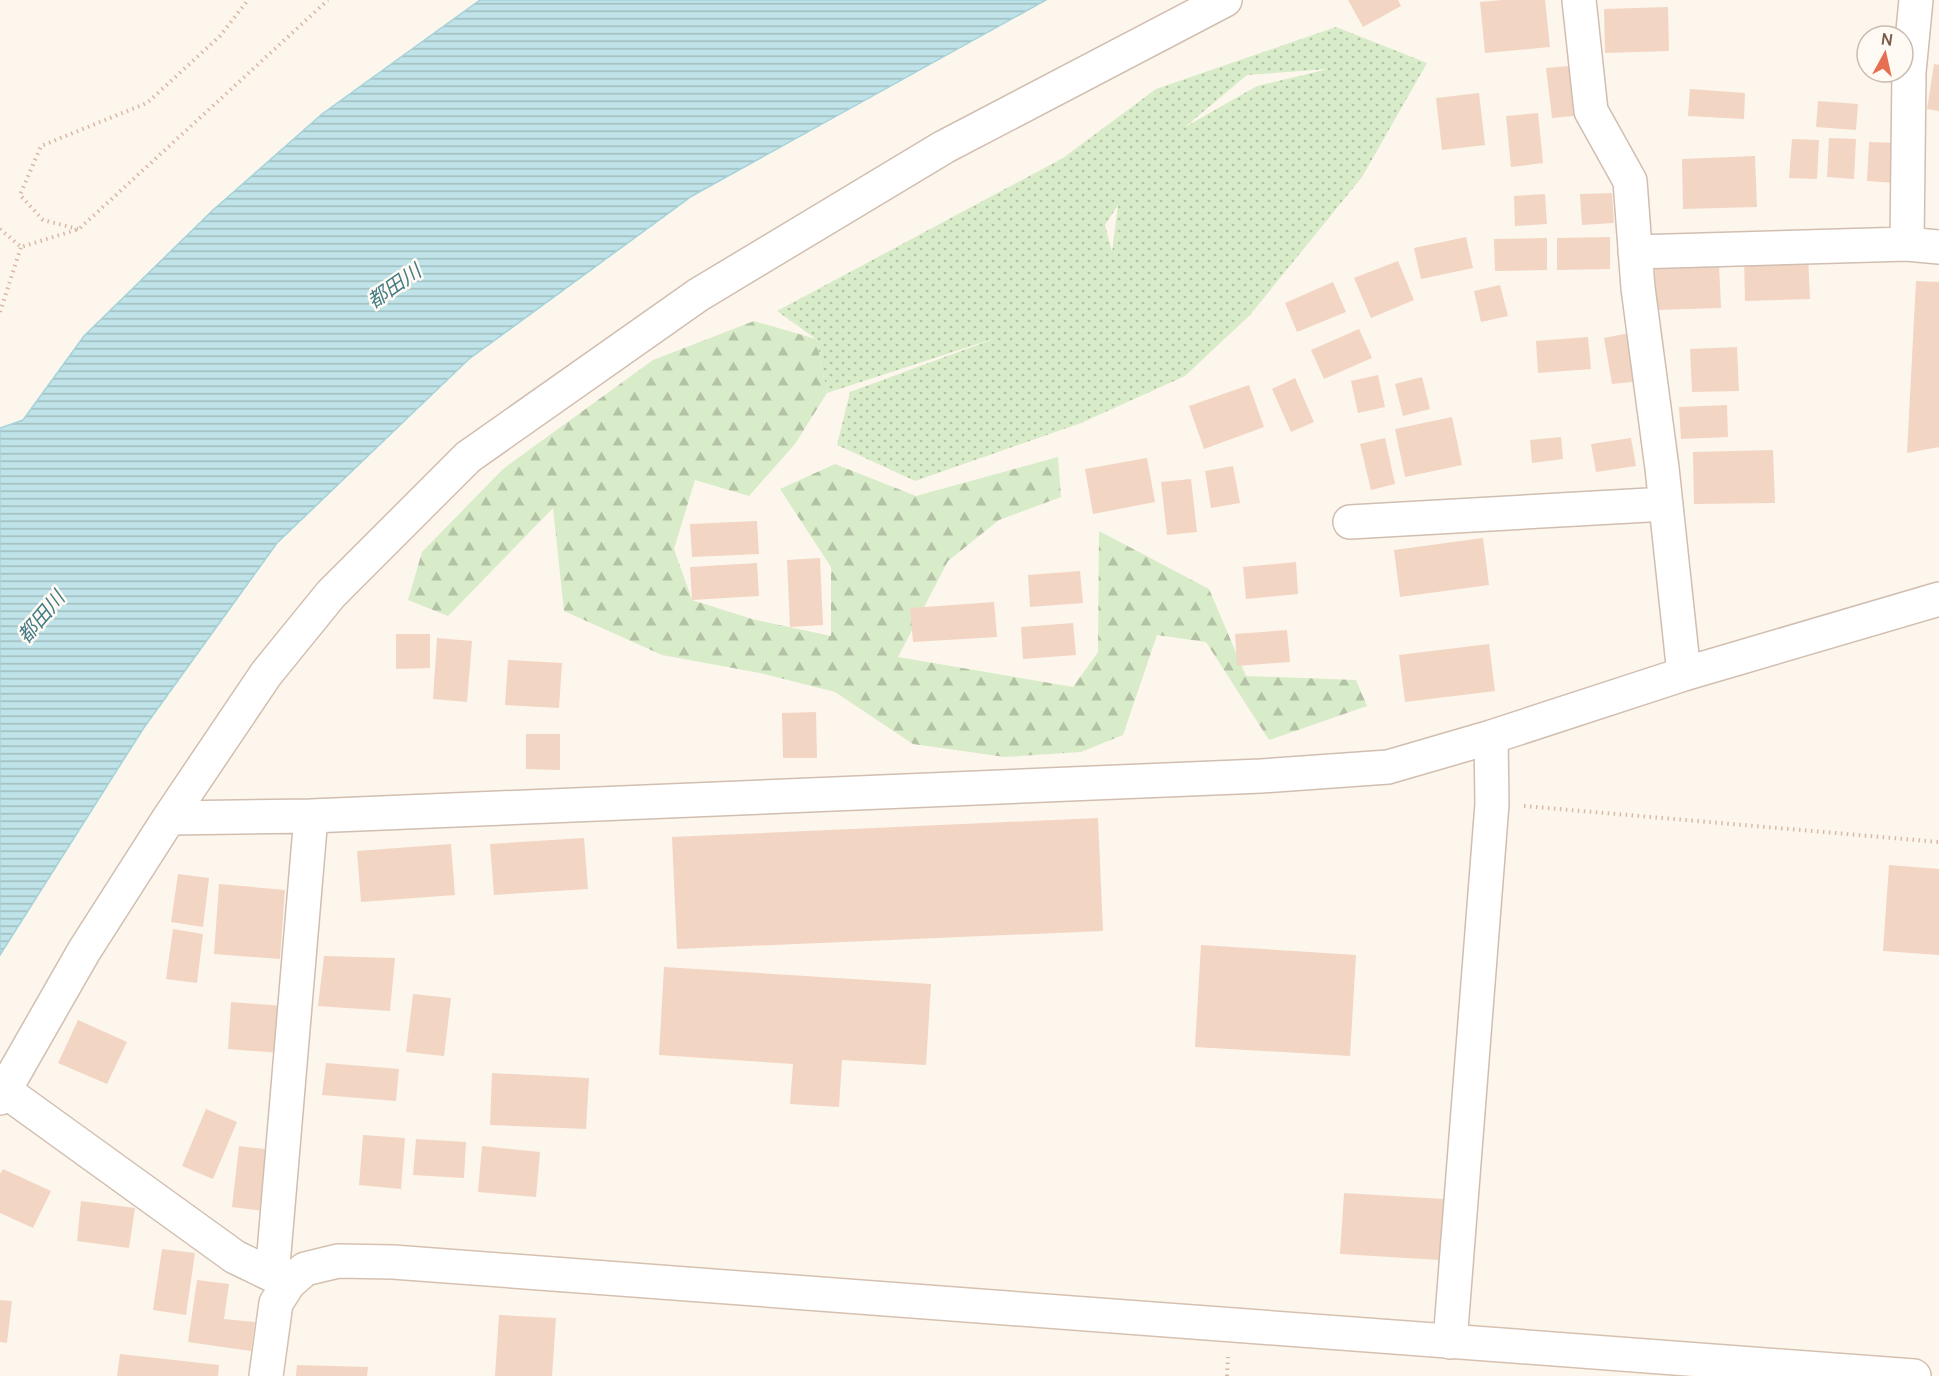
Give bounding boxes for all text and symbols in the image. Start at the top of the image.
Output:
north arrow [1855,24,1915,84]
text: N [1880,27,1894,51]
water label: 都田川 [361,256,428,314]
water label: 都田川 [11,583,72,648]

